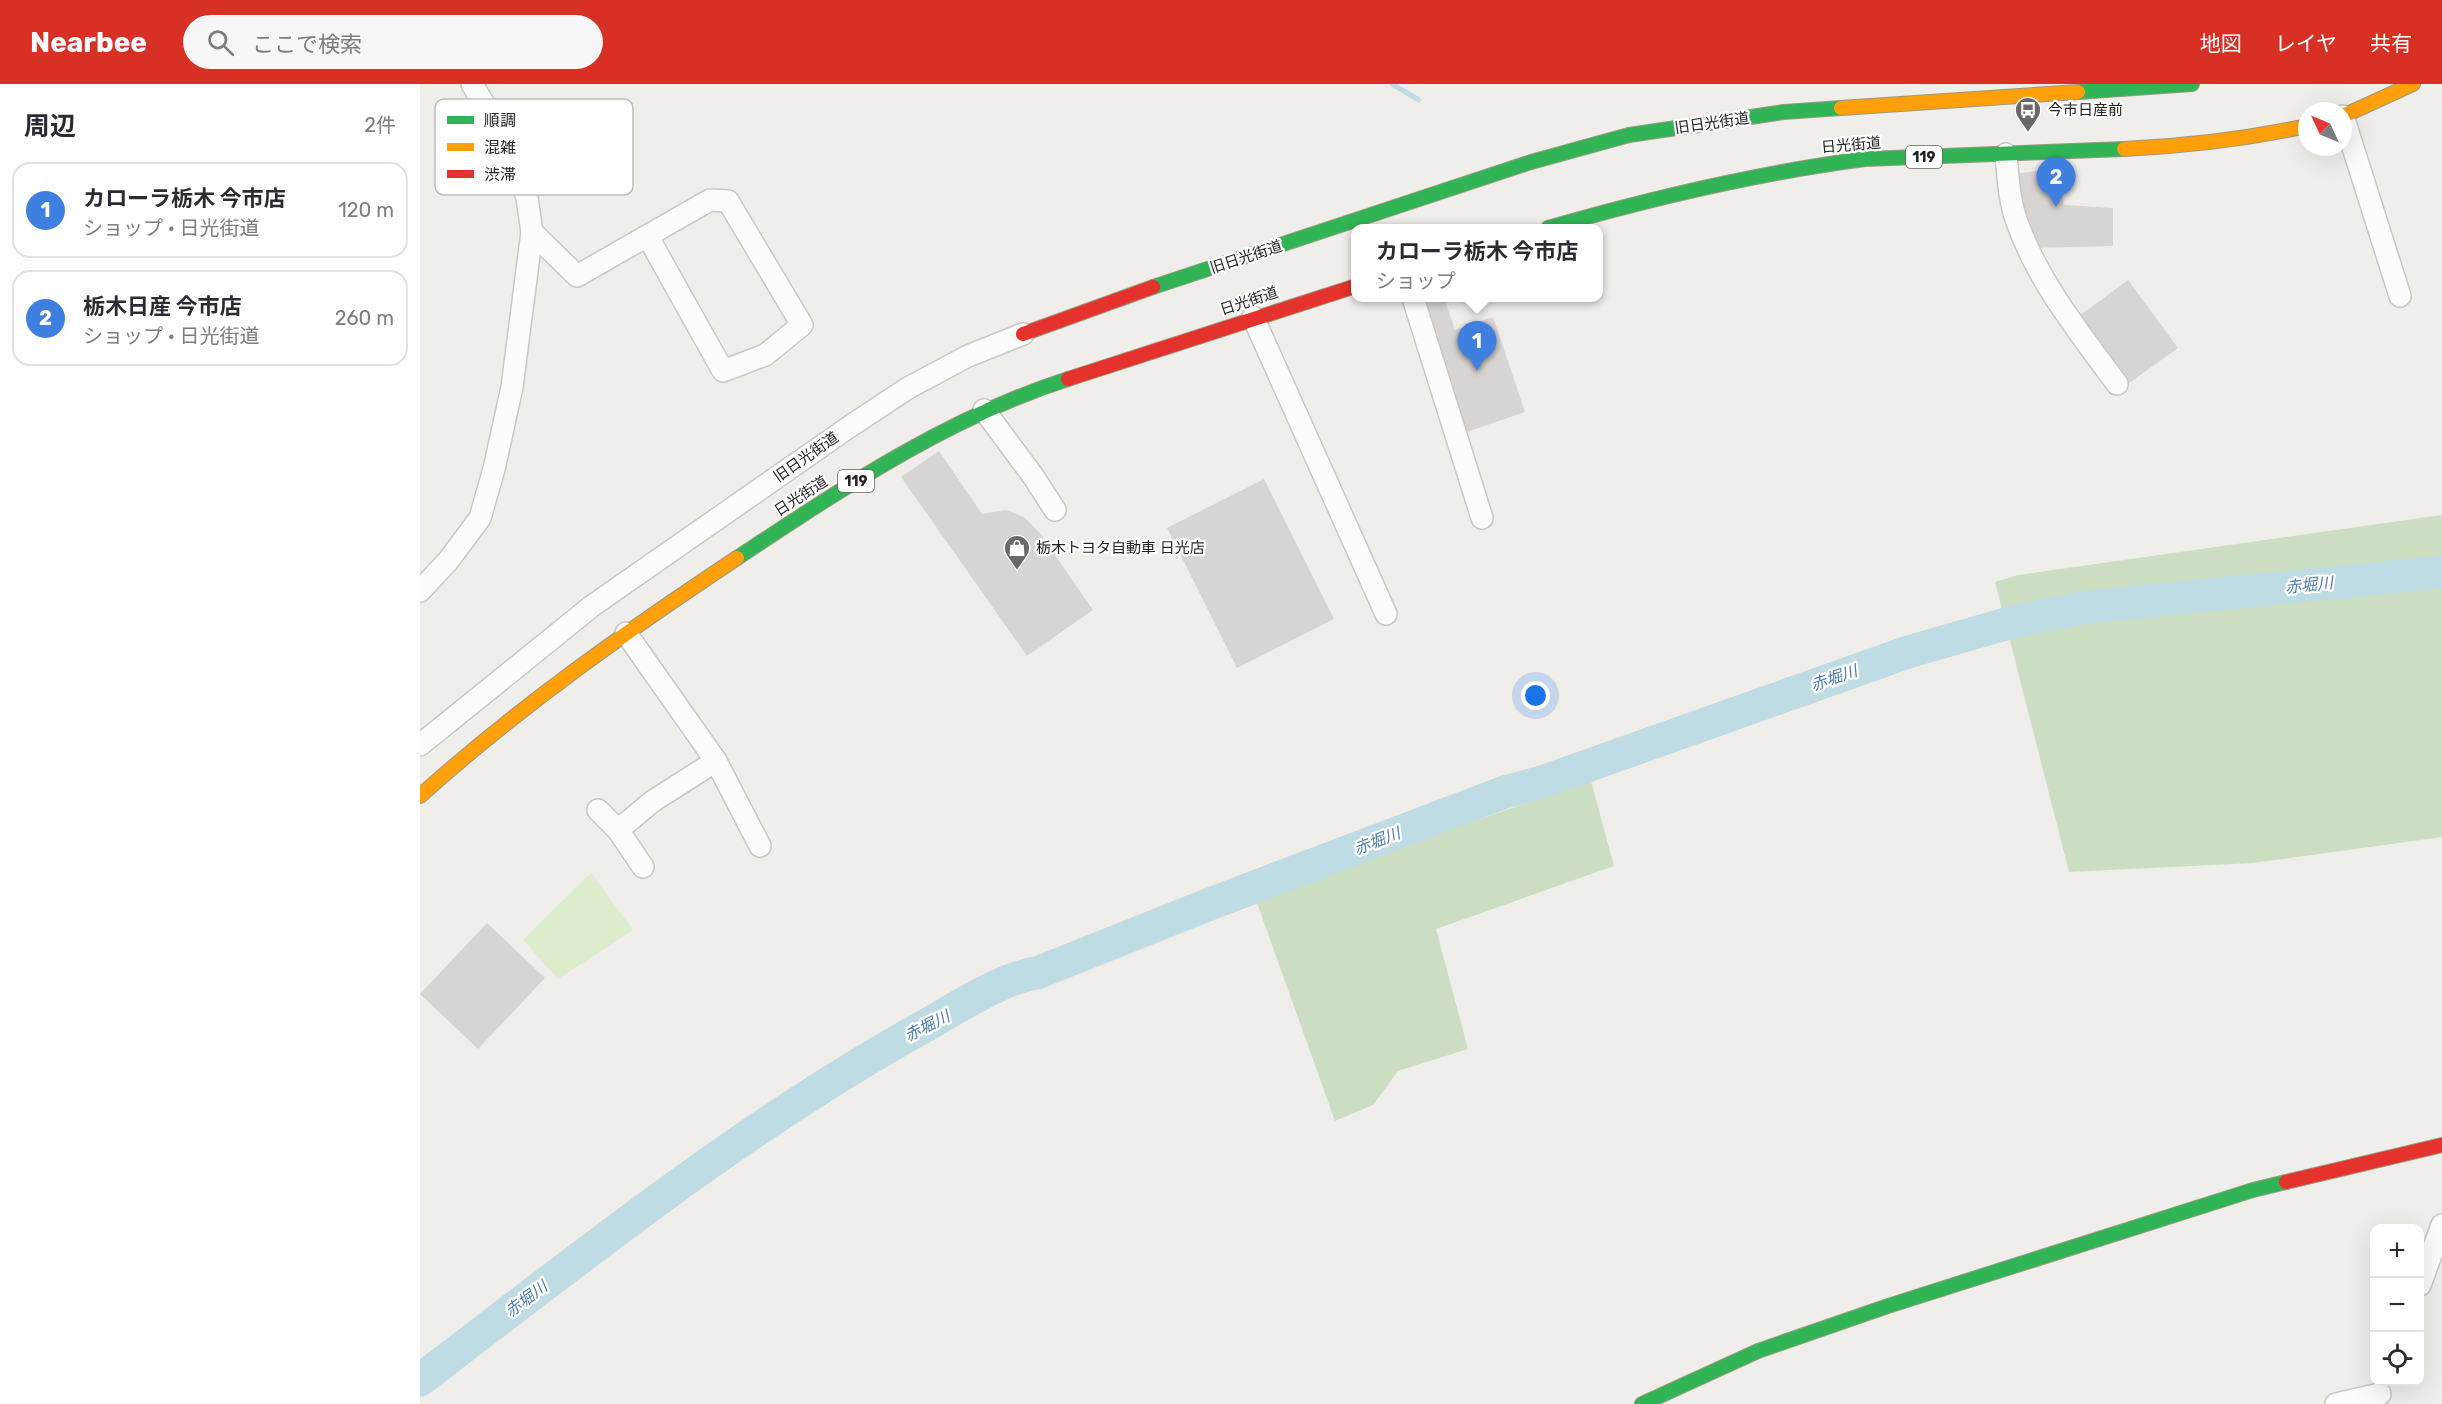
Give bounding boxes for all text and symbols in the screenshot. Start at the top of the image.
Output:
search box [183,15,603,69]
text: Nearbee [30,26,147,59]
icon: search [204,26,237,59]
text: ここで検索 [252,31,362,58]
text: 地図 [2200,31,2242,56]
text: レイヤ [2275,31,2337,56]
text: 共有 [2370,31,2412,56]
bus stop icon: 今市日産前 [2013,95,2043,133]
legend [435,99,633,195]
place label: 今市日産前 [2048,101,2123,119]
north arrow [2298,102,2352,156]
street label: 旧日光街道 [1674,109,1750,137]
text: 周辺 [24,111,76,142]
text: 順調 [484,111,516,130]
text: 2件 [364,113,396,137]
street label: 日光街道 [1820,133,1882,157]
text: 混雑 [484,138,516,157]
road number: 119 [1906,146,1942,168]
pin: 2 [2036,158,2076,207]
text: 渋滞 [484,165,516,184]
text: カローラ栃木 今市店 [83,185,286,212]
text: 1 [41,198,50,222]
text: 120 m [338,198,394,222]
text: ショップ · 日光街道 [83,216,259,240]
popup [1351,224,1603,302]
street label: 旧日光街道 [1208,237,1284,277]
text: カローラ栃木 今市店 [1376,238,1578,265]
text: ショップ [1376,269,1456,293]
street label: 日光街道 [1218,283,1280,319]
text: 栃木日産 今市店 [83,293,242,320]
text: 2 [39,306,52,330]
text: 260 m [335,306,394,330]
pin: 1 [1458,322,1496,371]
text: ショップ · 日光街道 [83,324,259,348]
street label: 旧日光街道 [770,428,842,486]
road number: 119 [838,470,874,492]
street label: 日光街道 [771,472,831,520]
shop icon: 栃木トヨタ自動車 日光店 [1002,533,1032,571]
place label: 栃木トヨタ自動車 日光店 [1036,539,1205,557]
water label: 赤堀川 [2284,573,2336,597]
water label: 赤堀川 [1808,661,1862,695]
your location [1521,681,1550,710]
water label: 赤堀川 [1351,823,1405,858]
water label: 赤堀川 [901,1006,954,1045]
map controls [2370,1224,2424,1386]
button: + [2370,1224,2424,1278]
water label: 赤堀川 [501,1276,552,1321]
button: − [2370,1278,2424,1332]
button: locate [2370,1332,2424,1386]

